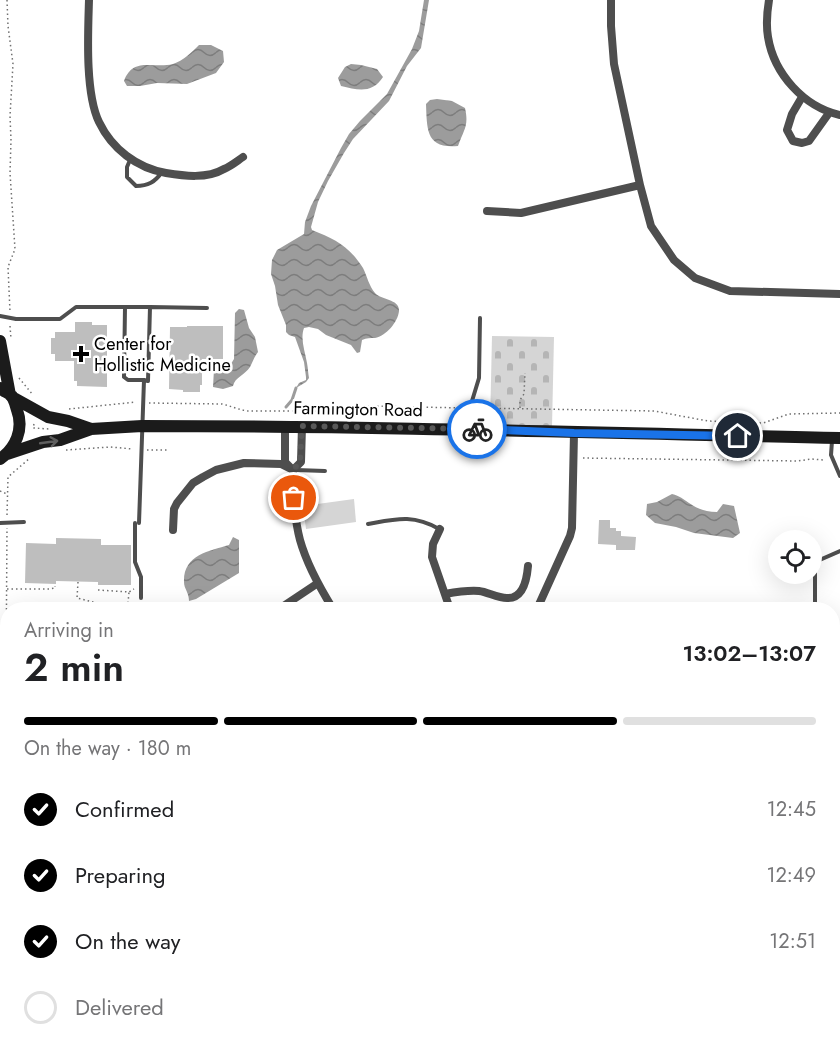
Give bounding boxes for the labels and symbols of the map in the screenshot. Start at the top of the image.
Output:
place label: Center for Hollistic Medicine [94,331,231,378]
marker: Center for Hollistic Medicine [72,345,90,363]
street label: Farmington Road [293,395,423,423]
courier [447,399,507,459]
pin [712,410,763,461]
one-way arrow [39,436,58,447]
pin [268,472,319,523]

